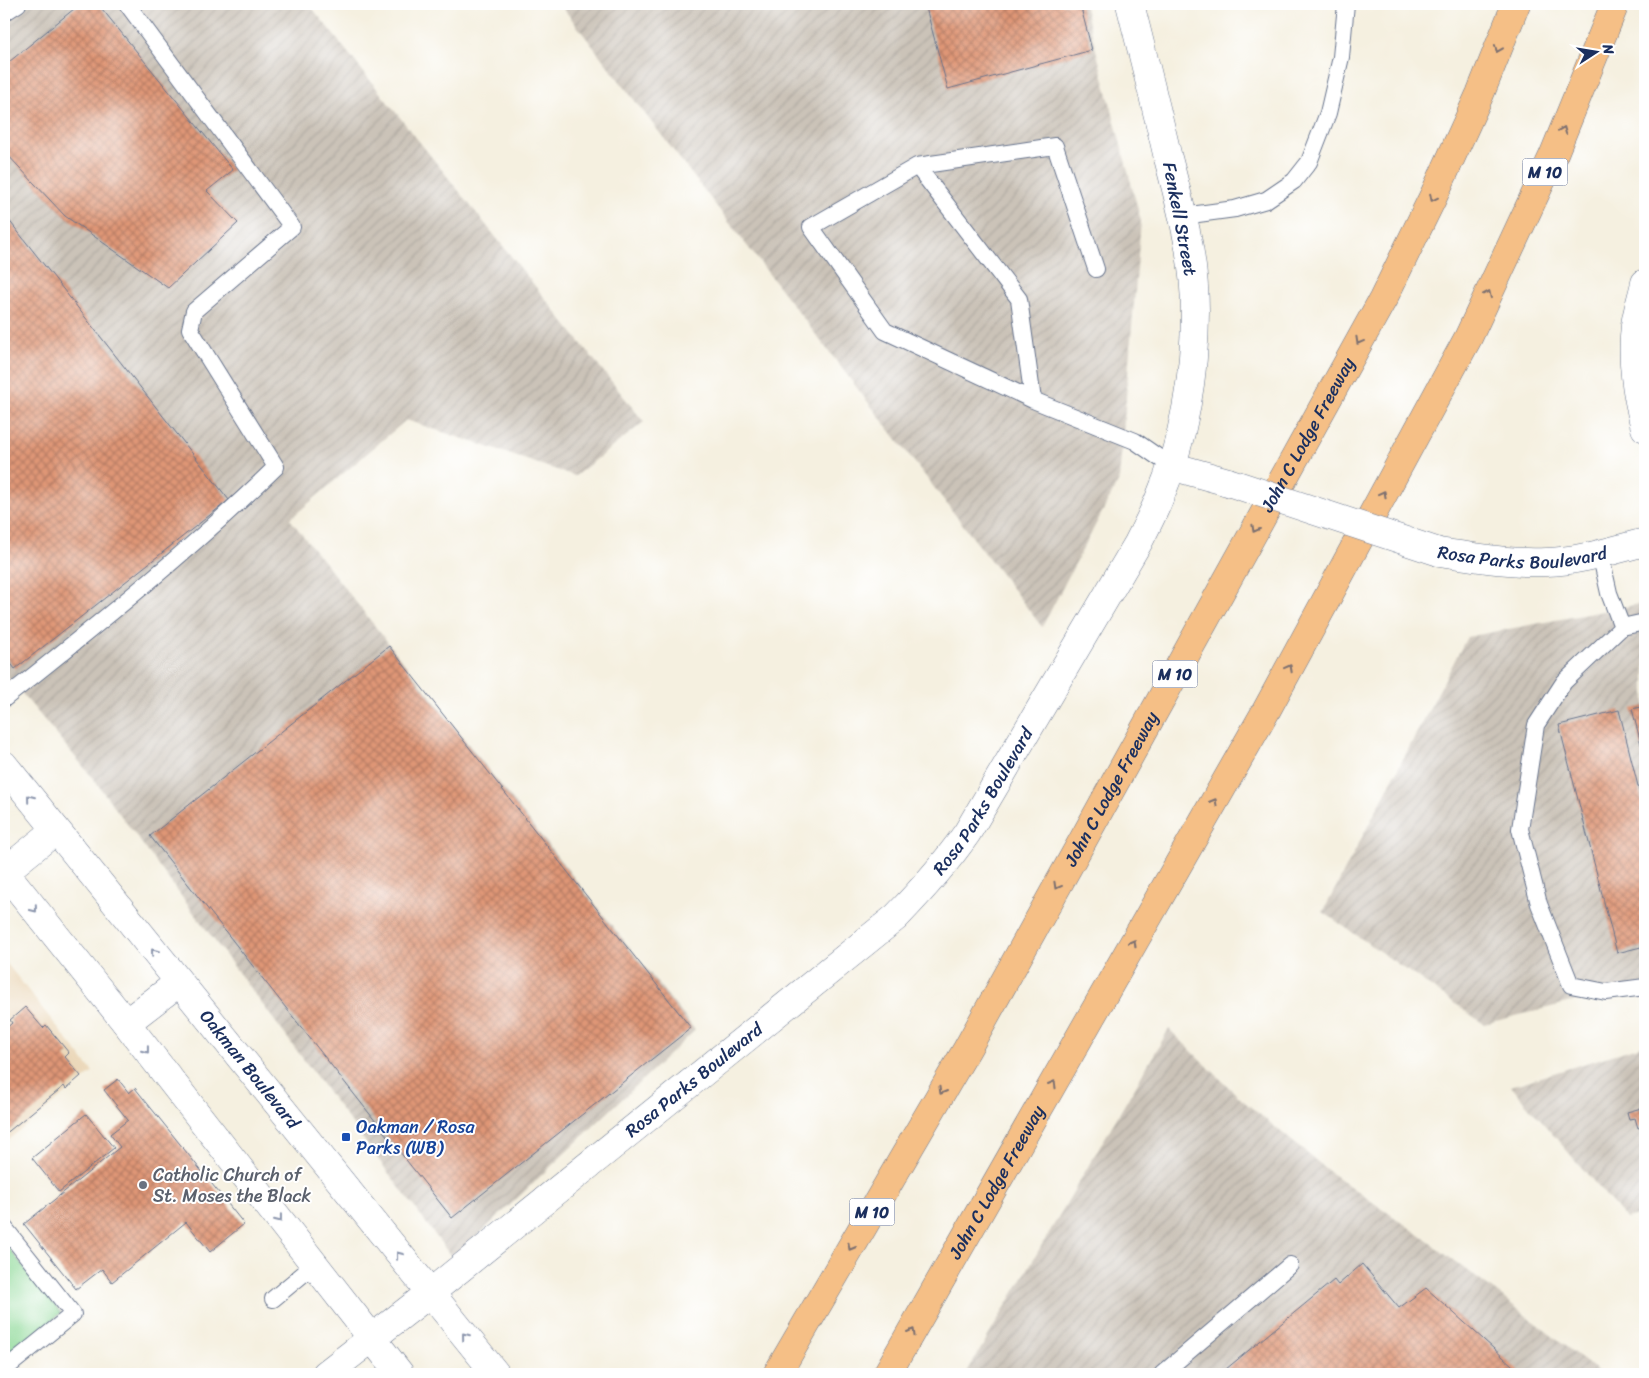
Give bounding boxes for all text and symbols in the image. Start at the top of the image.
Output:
north arrow [1572,28,1622,78]
text: N [1595,41,1622,57]
one-way arrow [1494,44,1504,53]
one-way arrow [1557,126,1568,135]
road number: M 10 [1522,158,1568,186]
street label: Fenkell Street [1153,159,1207,279]
one-way arrow [1428,193,1439,202]
one-way arrow [1482,290,1493,299]
one-way arrow [1355,336,1365,345]
street label: John C Lodge Freeway [1251,350,1364,519]
one-way arrow [1377,490,1387,499]
one-way arrow [1251,524,1261,533]
street label: Rosa Parks Boulevard [1436,536,1612,578]
road number: M 10 [1152,661,1198,688]
one-way arrow [1283,664,1293,673]
street label: John C Lodge Freeway [1055,705,1168,873]
street label: Rosa Parks Boulevard [924,720,1043,883]
one-way arrow [28,795,36,804]
one-way arrow [1208,799,1218,808]
one-way arrow [1054,880,1064,889]
one-way arrow [29,903,37,912]
one-way arrow [1127,940,1137,949]
one-way arrow [151,949,159,958]
street label: Oakman Boulevard [191,1002,309,1137]
street label: Rosa Parks Boulevard [618,1013,771,1146]
one-way arrow [141,1044,149,1053]
one-way arrow [1047,1081,1057,1090]
one-way arrow [938,1086,948,1095]
street label: John C Lodge Freeway [939,1098,1054,1266]
place label: Oakman / Rosa Parks (WB) [356,1111,476,1164]
marker: Oakman / Rosa Parks (WB) [340,1131,352,1143]
place label: Catholic Church of St. Moses the Black [153,1159,312,1212]
marker: Catholic Church of St. Moses the Black [137,1179,149,1191]
road number: M 10 [850,1198,894,1226]
one-way arrow [273,1214,282,1223]
one-way arrow [848,1241,858,1250]
one-way arrow [397,1252,405,1261]
one-way arrow [905,1328,915,1337]
one-way arrow [462,1333,471,1342]

